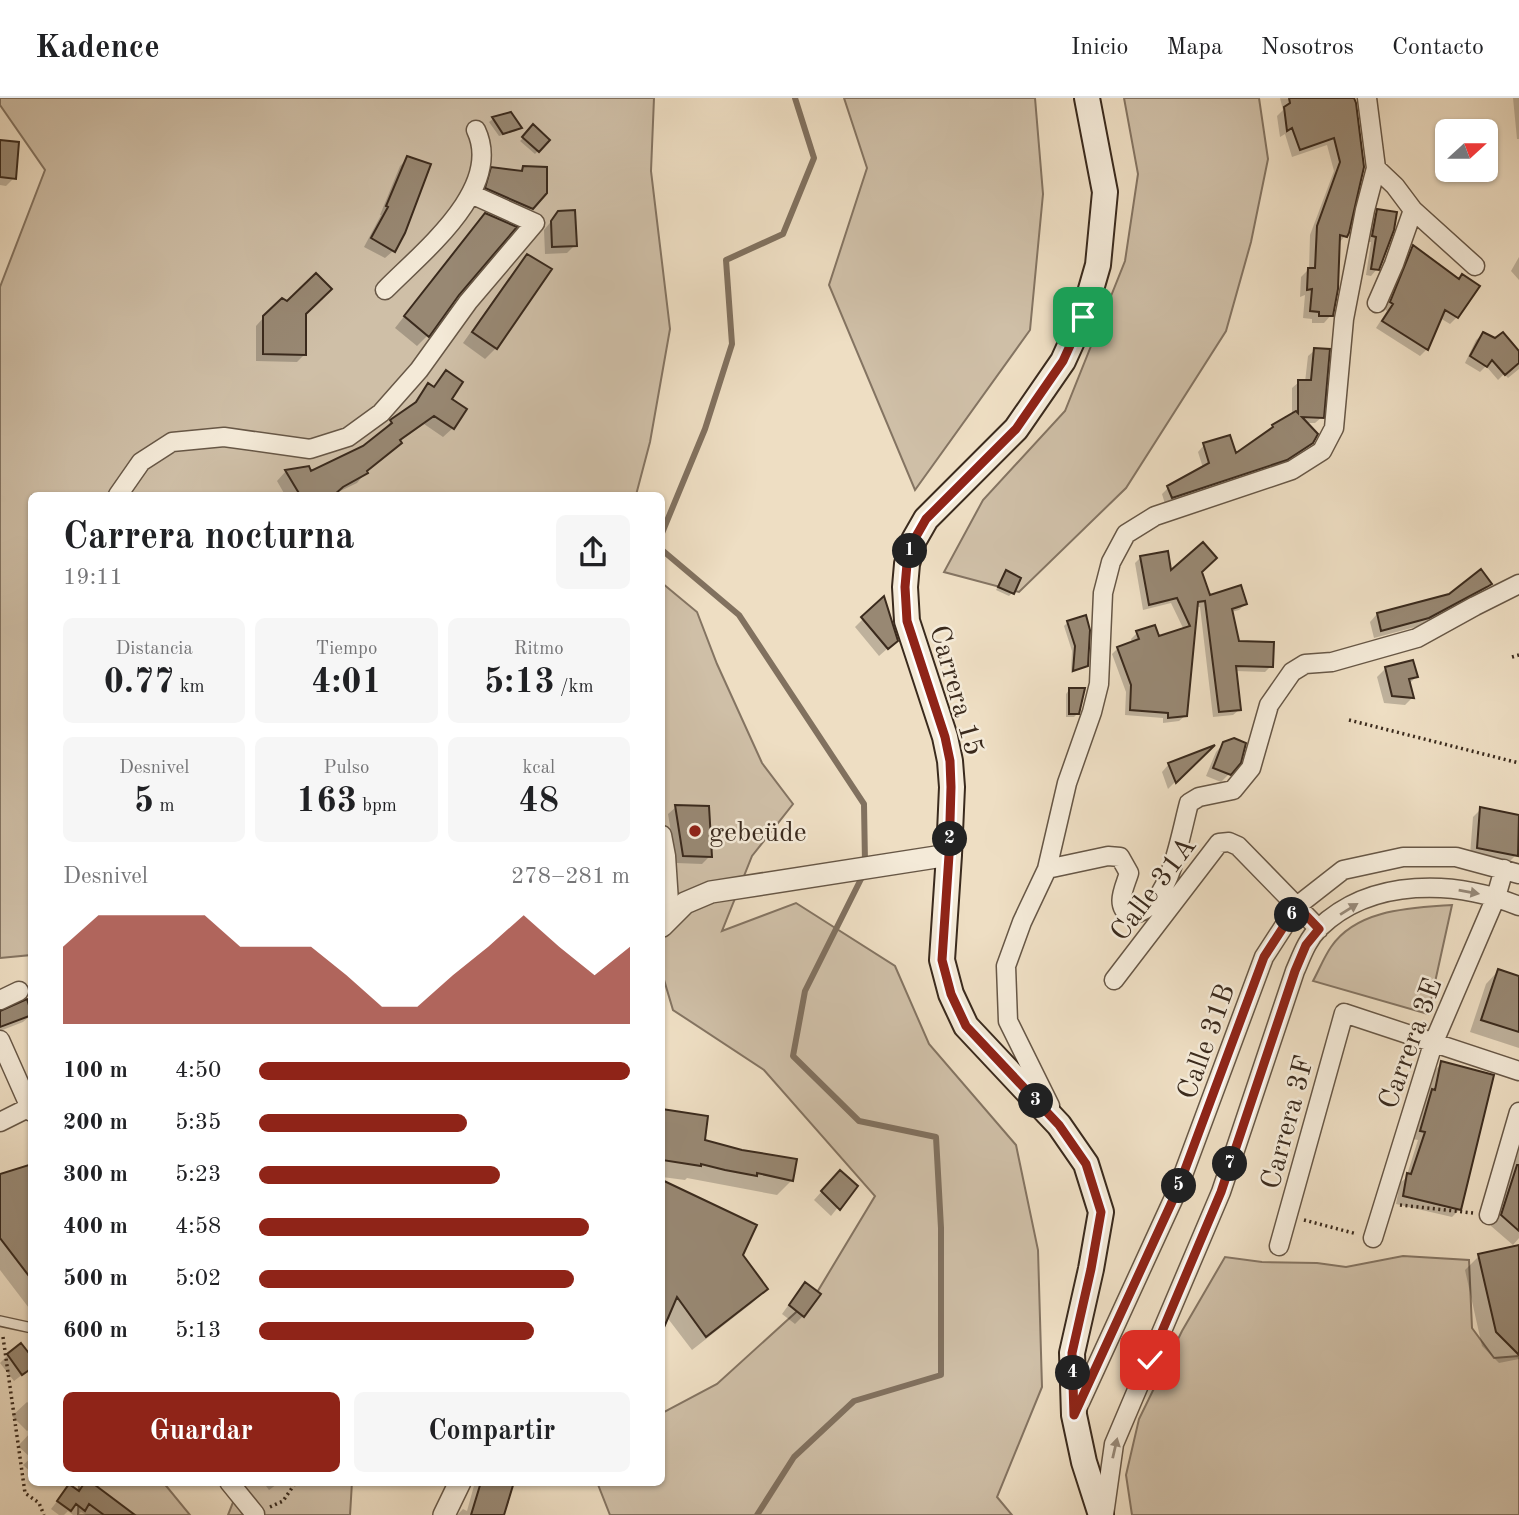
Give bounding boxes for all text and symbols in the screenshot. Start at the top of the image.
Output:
text: Kadence [35,32,160,65]
text: Inicio [1071,36,1129,60]
text: Mapa [1167,36,1223,60]
text: Nosotros [1261,36,1354,60]
text: Contacto [1392,36,1484,60]
north arrow [1435,119,1498,182]
map controls [1435,119,1498,182]
pin [1053,287,1113,347]
icon: arrive [1064,298,1102,336]
button: share [556,515,630,589]
text: Carrera nocturna [63,519,354,557]
pin: 1 [892,533,928,568]
text: 1 [904,541,915,560]
text: 19:11 [63,566,123,589]
street label: Carrera 15 [923,623,987,759]
text: Distancia [116,640,193,659]
text: Tiempo [316,640,377,659]
text: Ritmo [514,640,564,659]
text: 0.77 [104,665,174,700]
text: 4:01 [311,665,382,700]
text: 5:13 [484,665,555,700]
text: km [174,678,205,697]
text: /km [555,678,594,697]
text: Desnivel [119,759,189,778]
text: Pulso [324,759,369,778]
text: kcal [522,759,555,778]
text: 5 [134,784,154,819]
text: 163 [296,784,357,819]
text: 48 [519,784,559,819]
text: m [154,797,175,816]
text: bpm [357,797,397,816]
place label: gebeüde [709,820,807,848]
pin: 2 [932,822,968,856]
marker: gebeüde [687,823,703,839]
text: 2 [944,829,955,848]
street label: Calle 31A [1106,833,1202,947]
text: Desnivel [63,865,148,888]
text: 278–281 m [511,865,630,888]
one-way arrow [1458,887,1480,898]
pin: 6 [1274,898,1310,932]
one-way arrow [1339,902,1358,915]
text: 6 [1286,905,1297,924]
street label: Carrera 3E [1375,975,1448,1113]
street label: Calle 31B [1174,981,1242,1103]
street label: Carrera 3F [1258,1053,1320,1192]
text: 100 m [63,1059,128,1082]
text: 4:50 [175,1059,221,1082]
pin: 3 [1018,1084,1054,1118]
text: 3 [1030,1091,1041,1110]
text: 200 m [63,1111,128,1134]
text: 5:35 [175,1111,221,1134]
pin: 7 [1212,1146,1248,1182]
text: 7 [1224,1154,1235,1173]
text: 300 m [63,1163,128,1186]
text: 5:23 [175,1163,221,1186]
pin: 5 [1162,1168,1196,1204]
text: 5 [1173,1176,1184,1195]
text: 400 m [63,1215,128,1238]
text: 4:58 [175,1215,221,1238]
text: 500 m [63,1267,128,1290]
text: 5:02 [175,1267,221,1290]
text: 600 m [63,1319,128,1342]
text: 5:13 [175,1319,221,1342]
pin [1120,1330,1180,1390]
icon: check [1131,1341,1169,1379]
pin: 4 [1056,1356,1090,1390]
text: 4 [1067,1363,1078,1382]
button: Guardar [63,1392,340,1472]
button: Compartir [354,1392,630,1472]
one-way arrow [1110,1437,1121,1459]

